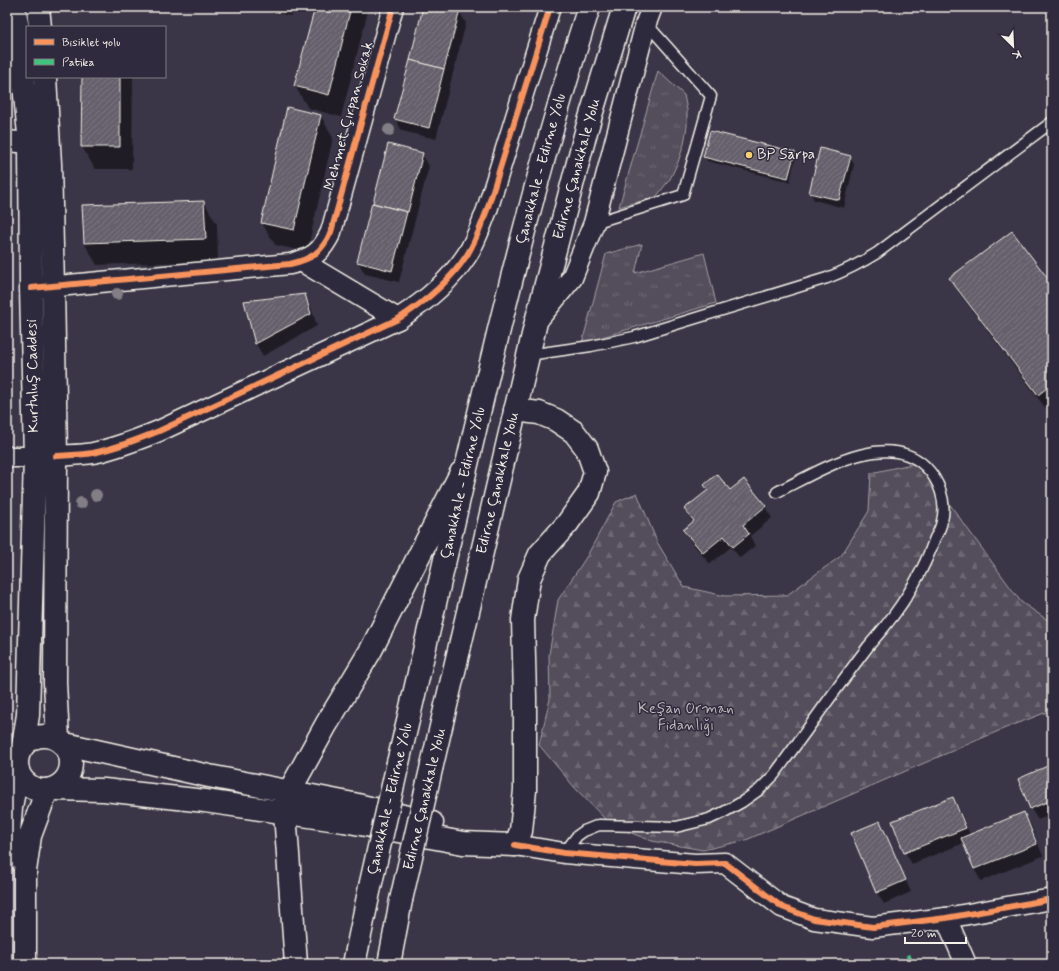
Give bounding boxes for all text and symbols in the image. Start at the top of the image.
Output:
legend [26,26,166,78]
north arrow [993,26,1033,66]
text: Bisiklet yolu [62,35,120,51]
street label: Mehmet Çırpan Sokak [319,39,379,193]
text: K [1010,46,1023,62]
text: Patika [62,55,95,71]
street label: Çanakkale - Edirne Yolu [511,91,571,247]
street label: Edirne Çanakkale Yolu [549,96,605,242]
place label: BP Sarpa [757,145,815,165]
marker: BP Sarpa [744,150,754,160]
street label: Kurtuluş Caddesi [22,319,44,433]
street label: Çanakkale - Edirne Yolu [436,405,490,561]
street label: Edirne Çanakkale Yolu [472,410,524,556]
park label: Keşan Orman Fidanlığı [638,699,734,736]
street label: Çanakkale - Edirne Yolu [363,721,417,877]
street label: Edirne Çanakkale Yolu [399,726,451,872]
scale bar [905,919,966,945]
text: 20 m [911,926,937,942]

